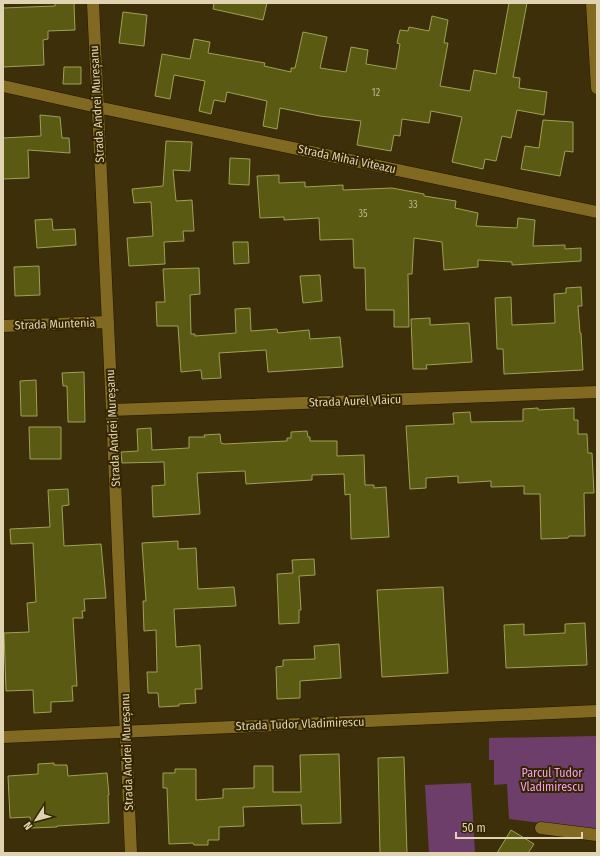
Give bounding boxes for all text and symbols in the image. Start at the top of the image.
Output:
street label: Strada Andrei Mureșanu [87,45,108,163]
house number: 12 [372,87,381,99]
street label: Strada Mihai Viteazu [297,142,397,176]
house number: 33 [408,199,418,211]
house number: 35 [358,208,368,220]
street label: Strada Muntenia [14,316,96,332]
street label: Strada Andrei Mureșanu [103,369,124,487]
street label: Strada Aurel Vlaicu [309,392,401,410]
street label: Strada Andrei Mureșanu [118,693,137,811]
street label: Strada Tudor Vladimirescu [235,715,365,733]
park label: Parcul Tudor Vladimirescu [520,766,584,794]
north arrow [16,800,56,840]
scale bar [456,814,582,840]
text: N [21,819,36,832]
text: 50 m [462,821,486,835]

